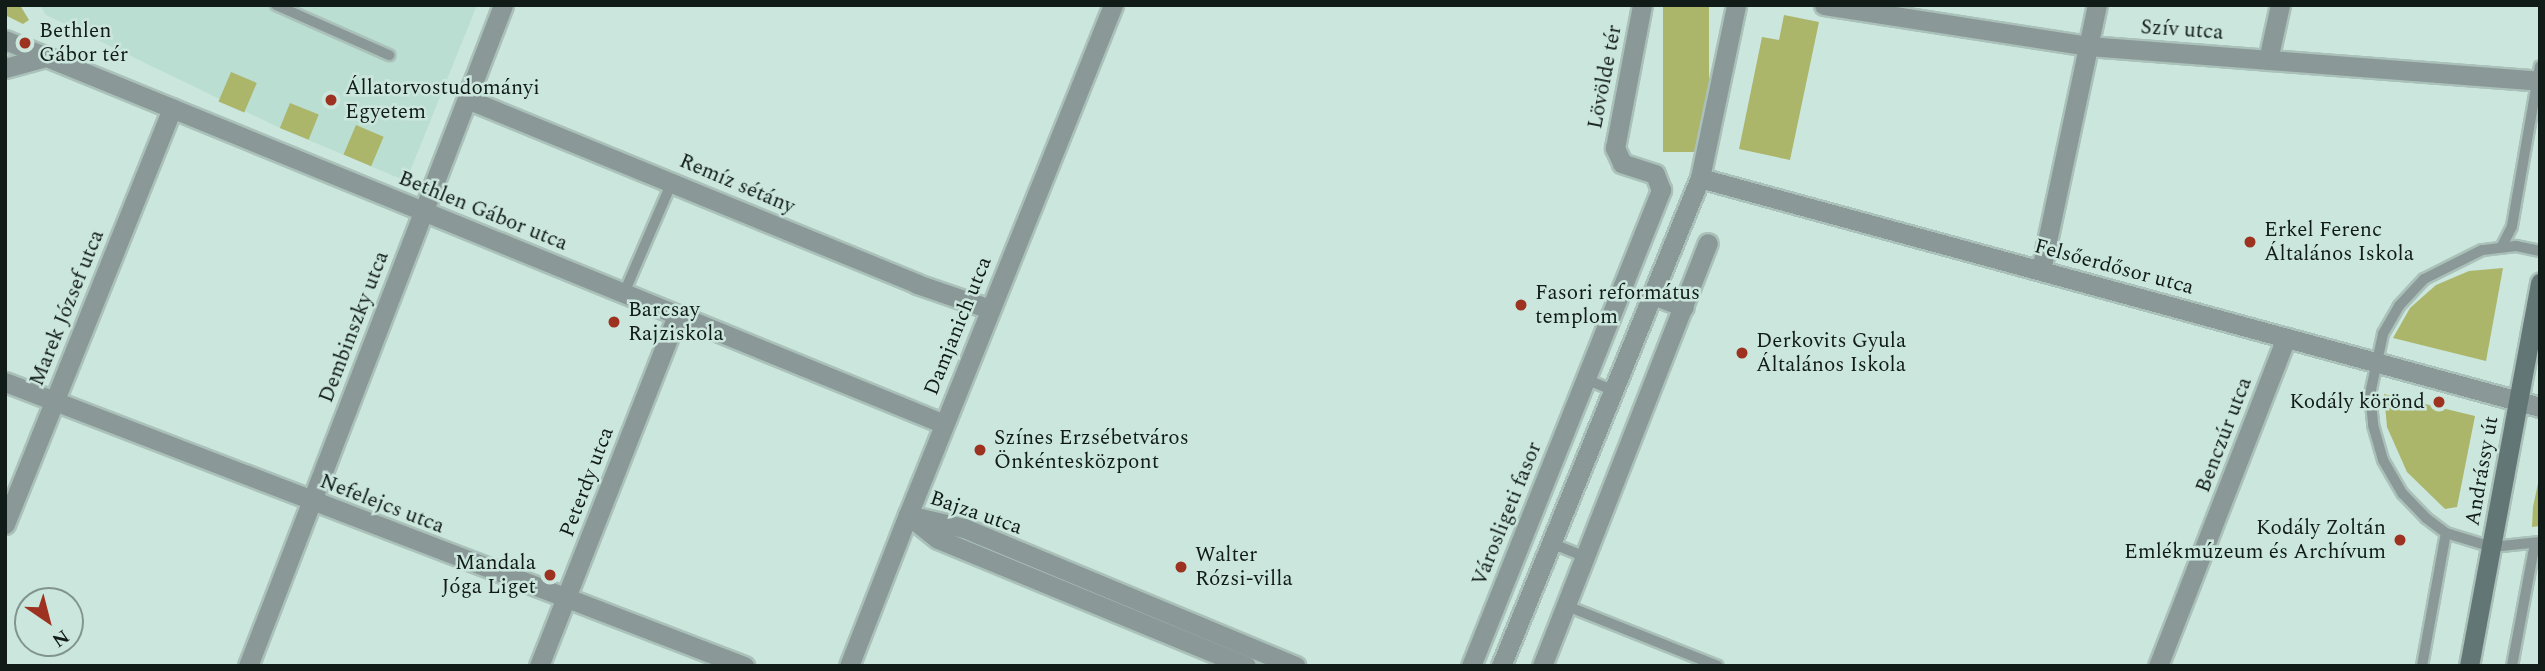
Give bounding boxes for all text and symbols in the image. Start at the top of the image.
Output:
street label: Szív utca [2140,15,2224,45]
place label: Bethlen Gábor tér [39,18,128,68]
street label: Lövölde tér [1583,23,1627,131]
marker: Bethlen Gábor tér [17,35,33,51]
place label: Állatorvostudományi Egyetem [345,75,540,125]
marker: Állatorvostudományi Egyetem [323,92,339,108]
street label: Remíz sétány [675,148,799,220]
street label: Bethlen Gábor utca [395,166,571,256]
place label: Erkel Ferenc Általános Iskola [2264,217,2414,267]
street label: Marek József utca [24,226,110,390]
street label: Felsőerdősor utca [2031,234,2197,300]
marker: Erkel Ferenc Általános Iskola [2242,234,2258,250]
street label: Dembinszky utca [314,248,394,406]
street label: Damjanich utca [919,253,997,399]
place label: Fasori református templom [1535,280,1700,330]
place label: Barcsay Rajziskola [628,297,724,347]
marker: Fasori református templom [1513,297,1529,313]
marker: Barcsay Rajziskola [606,314,622,330]
place label: Derkovits Gyula Általános Iskola [1756,328,1906,378]
marker: Derkovits Gyula Általános Iskola [1734,345,1750,361]
street label: Benczúr utca [2190,374,2258,496]
place label: Kodály körönd [2289,389,2425,415]
marker: Kodály körönd [2431,394,2447,410]
street label: Andrássy út [2460,414,2504,528]
street label: Peterdy utca [555,423,619,541]
place label: Színes Erzsébetváros Önkéntesközpont [994,425,1189,475]
street label: Városligeti fasor [1467,438,1547,590]
marker: Színes Erzsébetváros Önkéntesközpont [972,442,988,458]
street label: Nefelejcs utca [316,469,448,539]
street label: Bajza utca [927,485,1025,541]
place label: Kodály Zoltán Emlékmúzeum és Archívum [2124,515,2386,565]
marker: Kodály Zoltán Emlékmúzeum és Archívum [2392,532,2408,548]
place label: Walter Rózsi-villa [1195,542,1293,592]
place label: Mandala Jóga Liget [441,550,536,600]
marker: Walter Rózsi-villa [1173,559,1189,575]
marker: Mandala Jóga Liget [542,567,558,583]
north arrow [14,587,84,657]
text: N [46,622,75,654]

